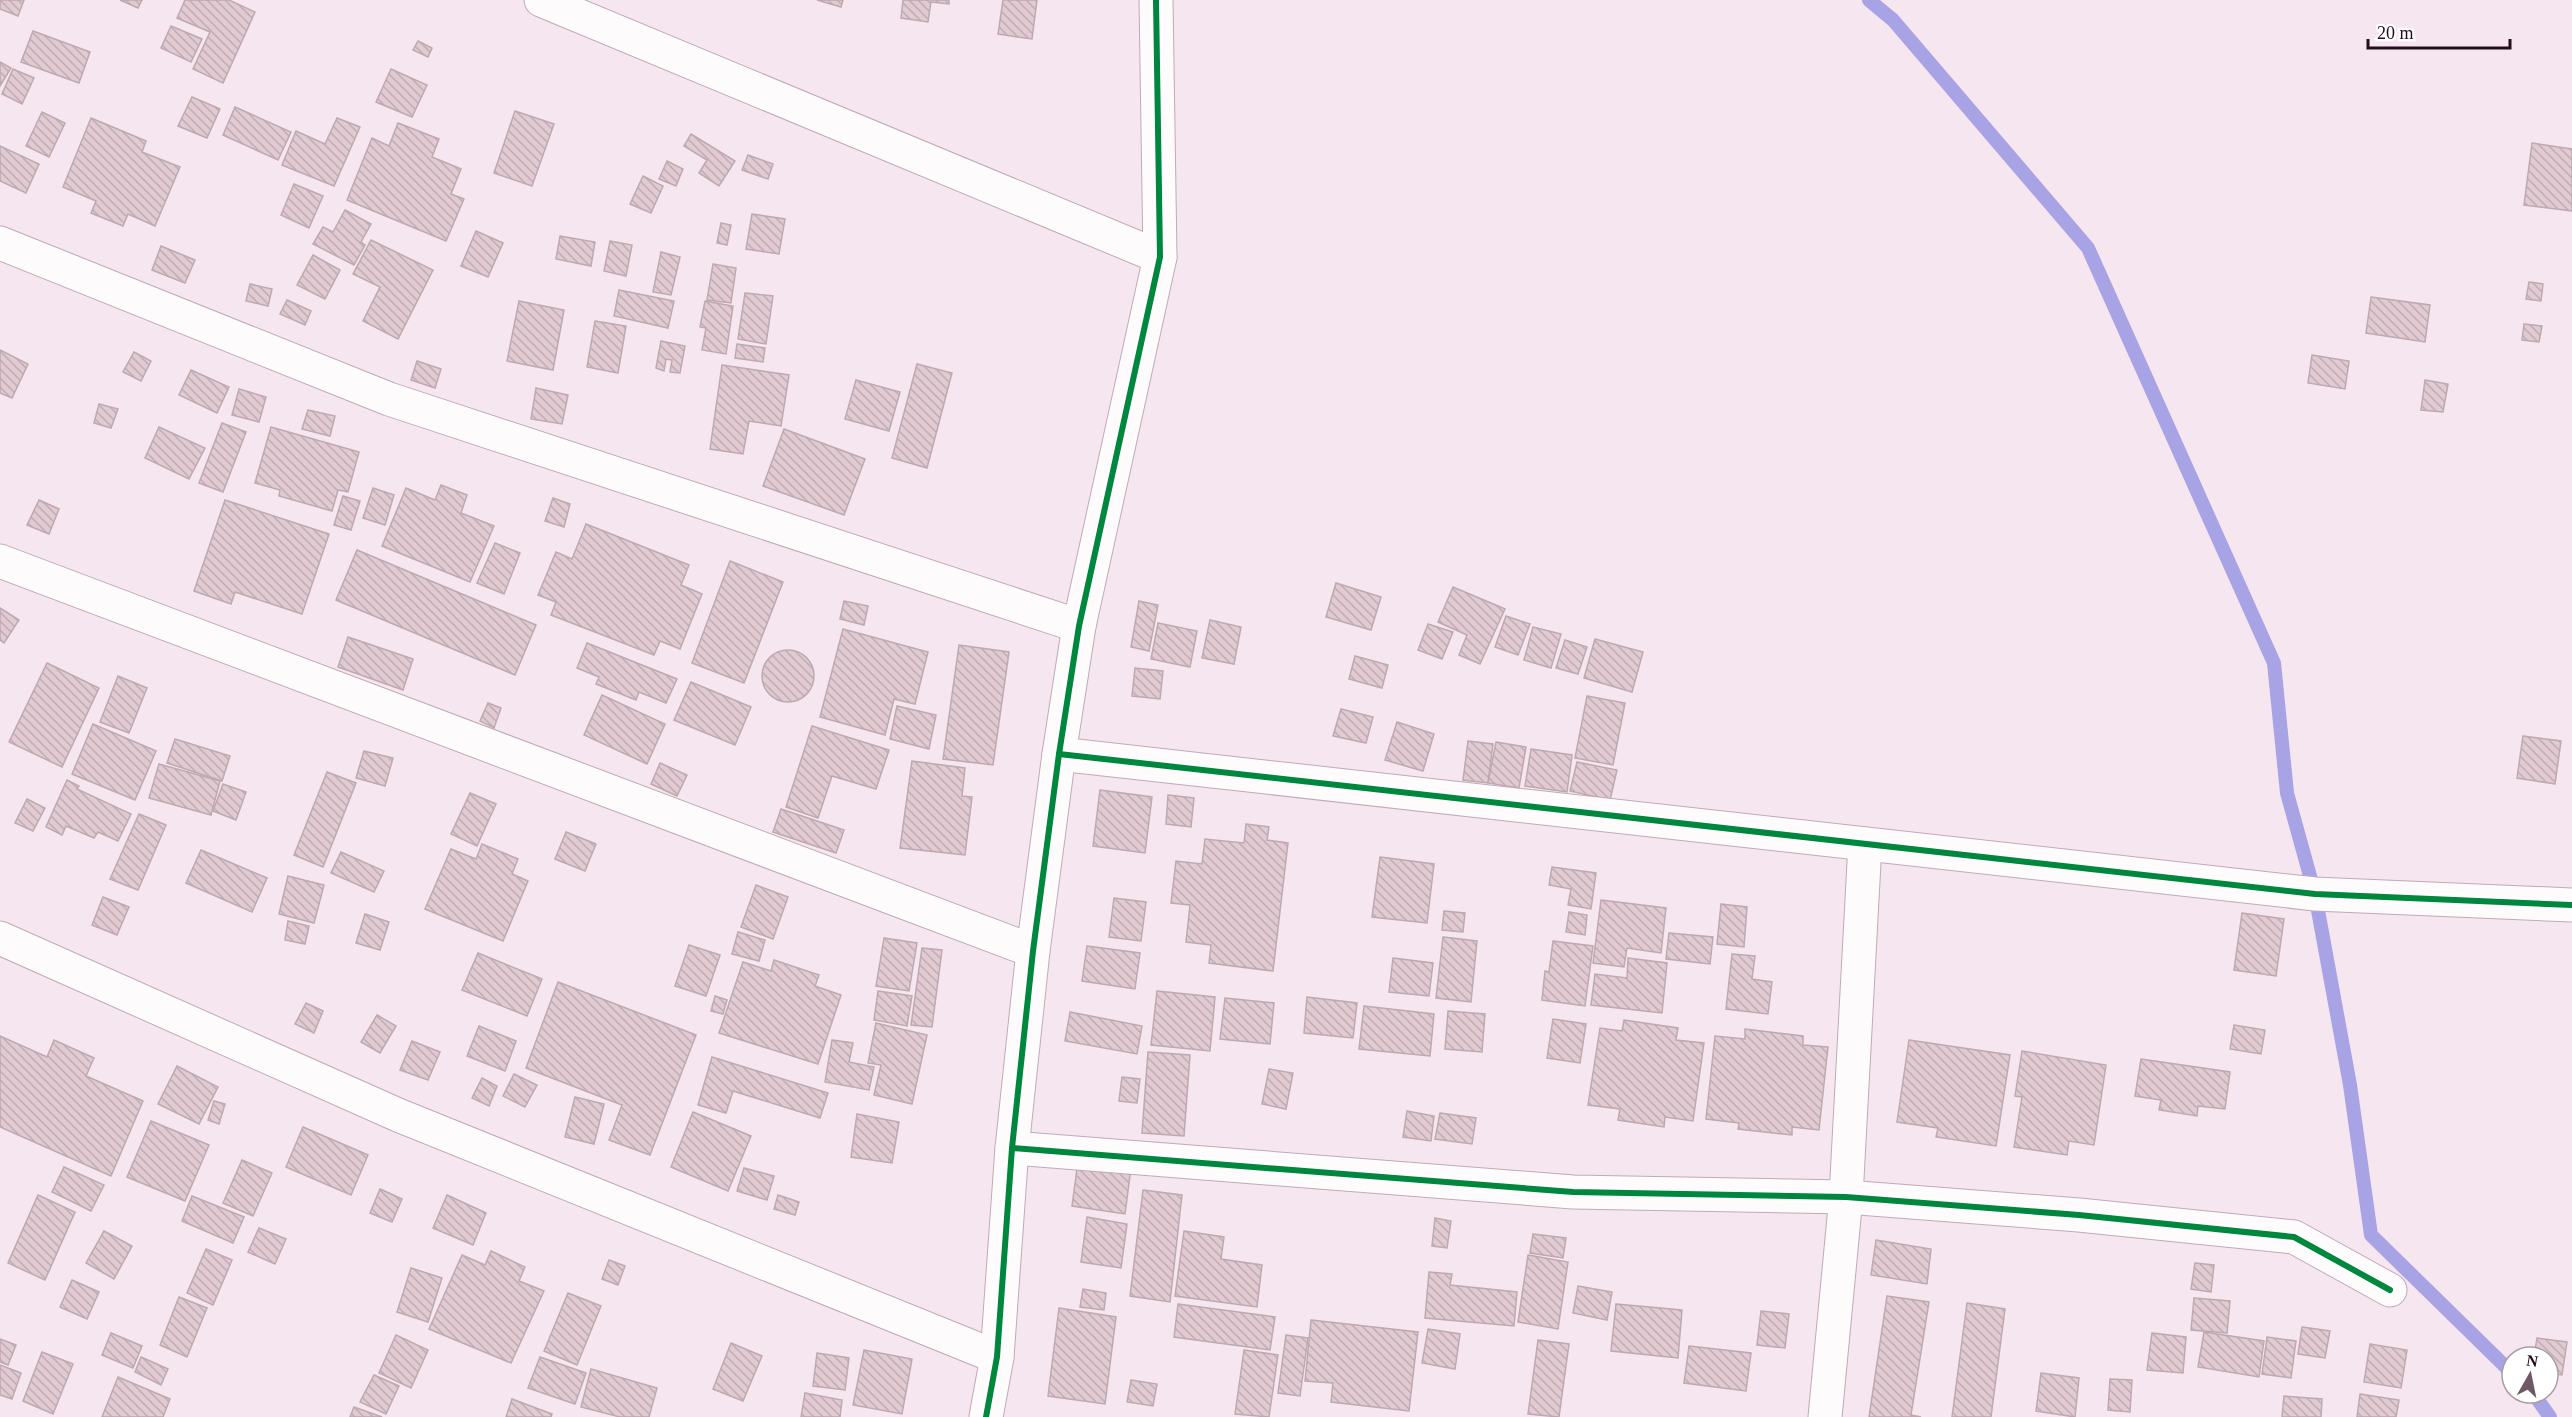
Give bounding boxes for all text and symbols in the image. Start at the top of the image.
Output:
scale bar [2368,12,2510,50]
text: 20 m [2377,23,2414,43]
north arrow [2500,1345,2560,1405]
text: N [2525,1351,2540,1370]

